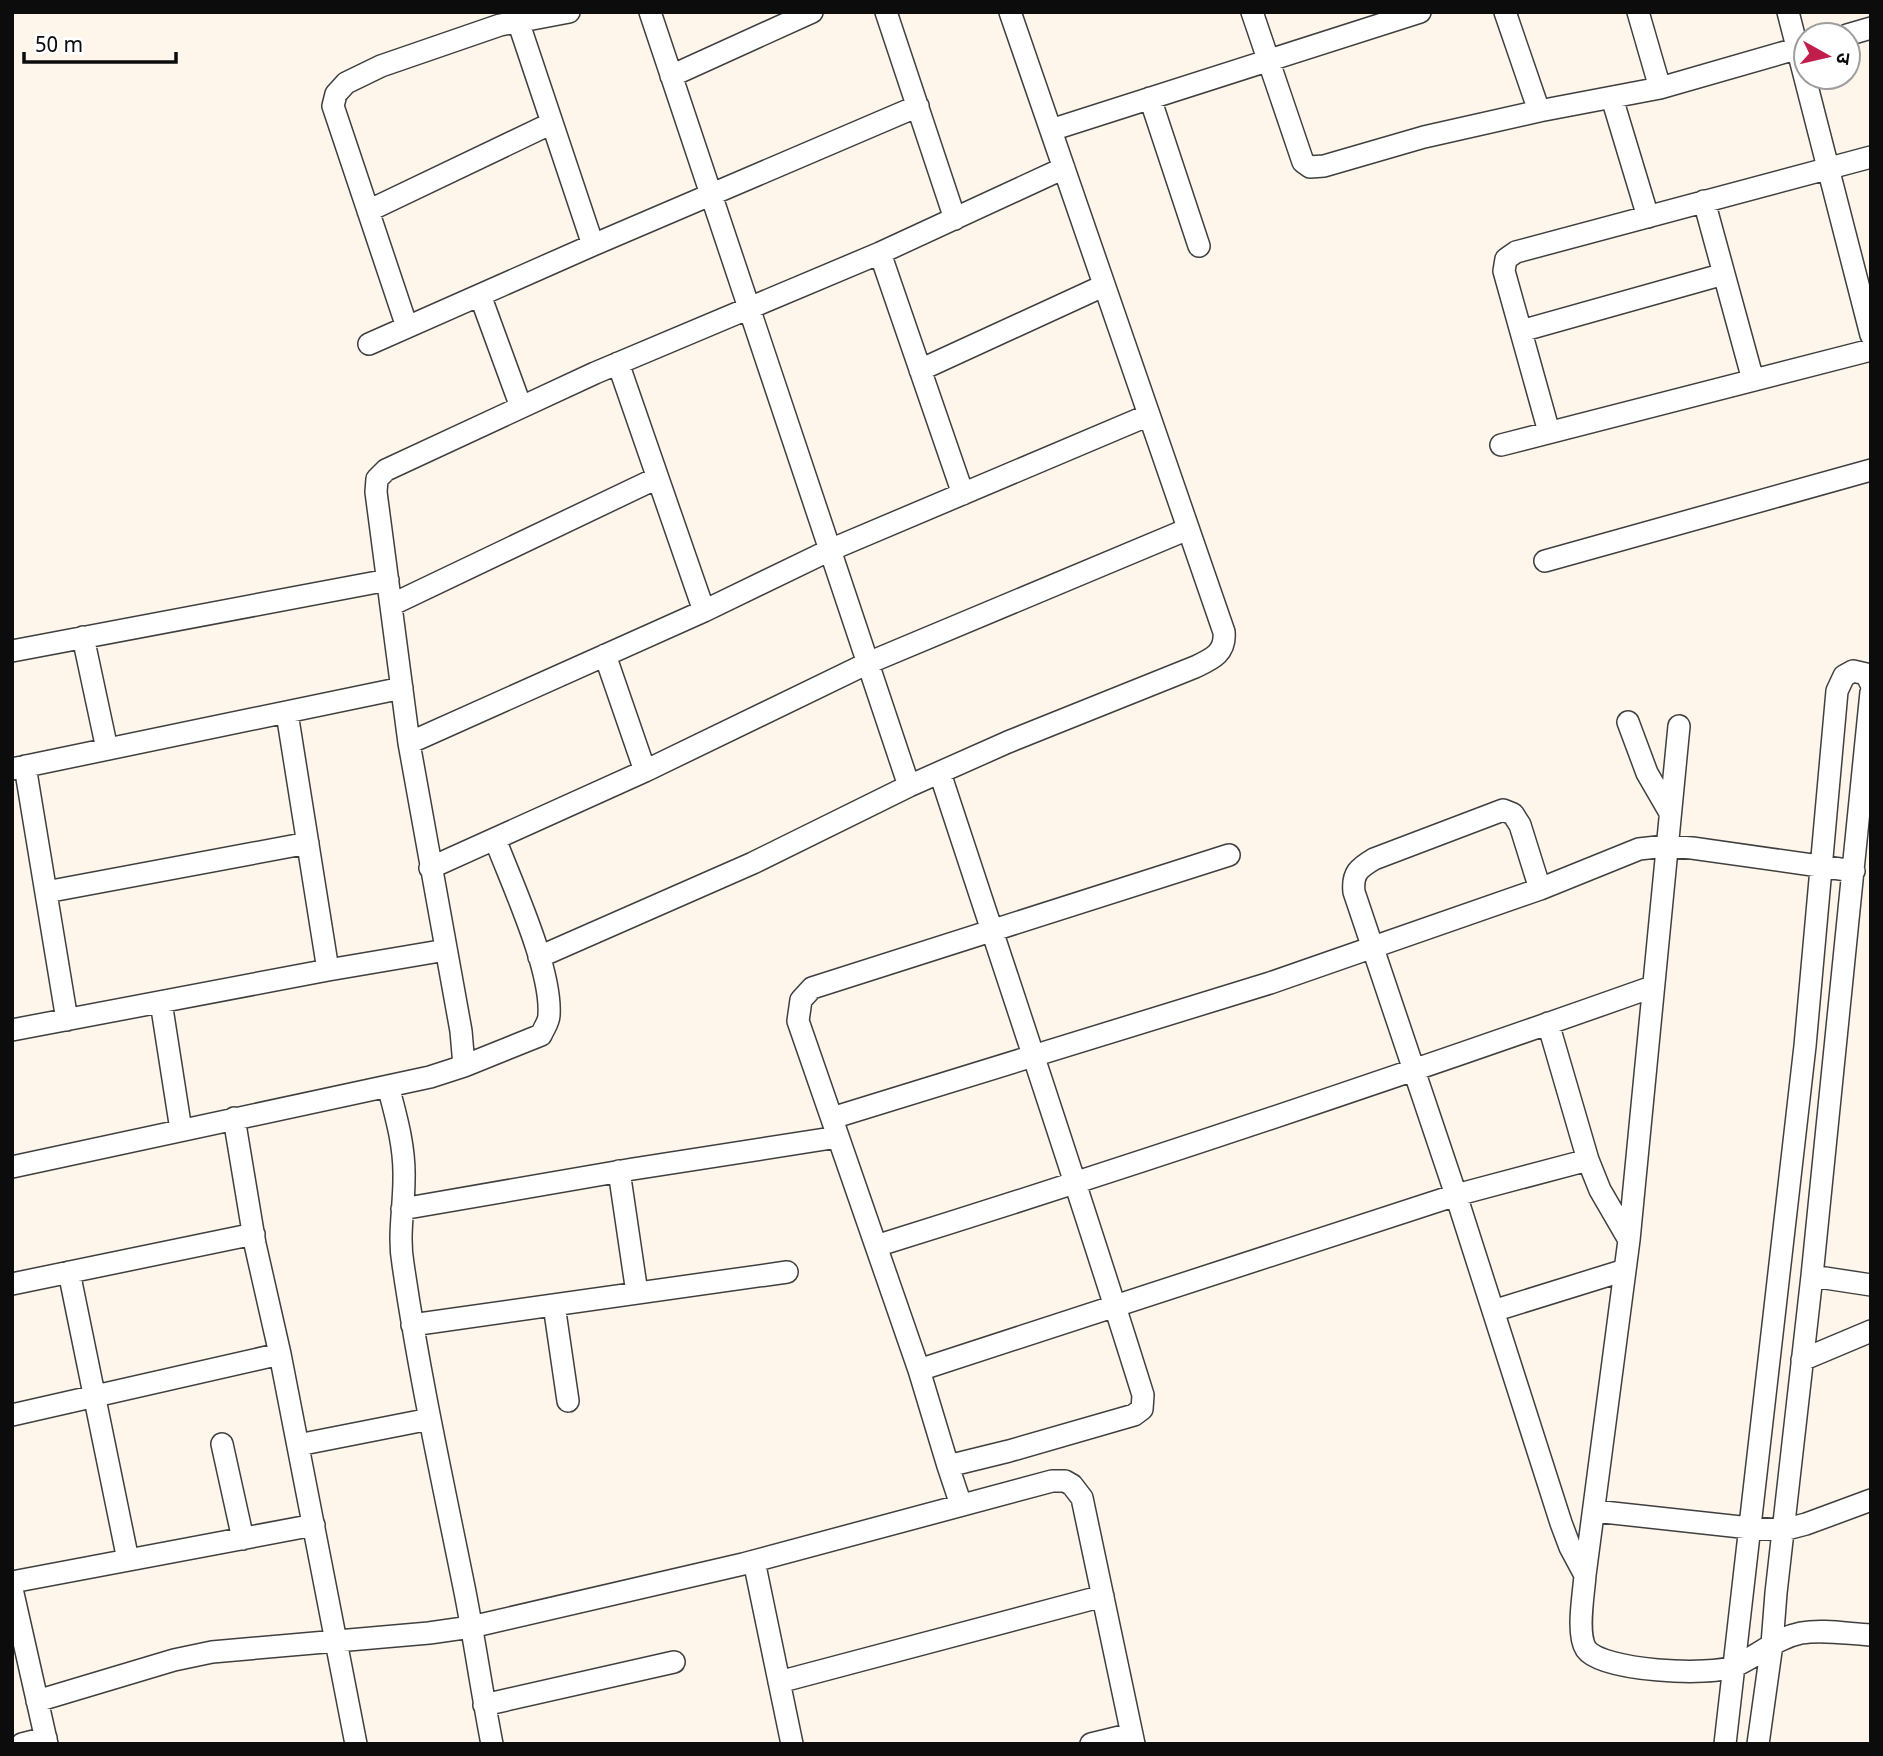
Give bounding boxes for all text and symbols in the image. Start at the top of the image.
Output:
scale bar [24,21,177,65]
north arrow [1792,21,1862,91]
text: 50 m [35,33,83,61]
text: उ [1828,51,1855,66]

